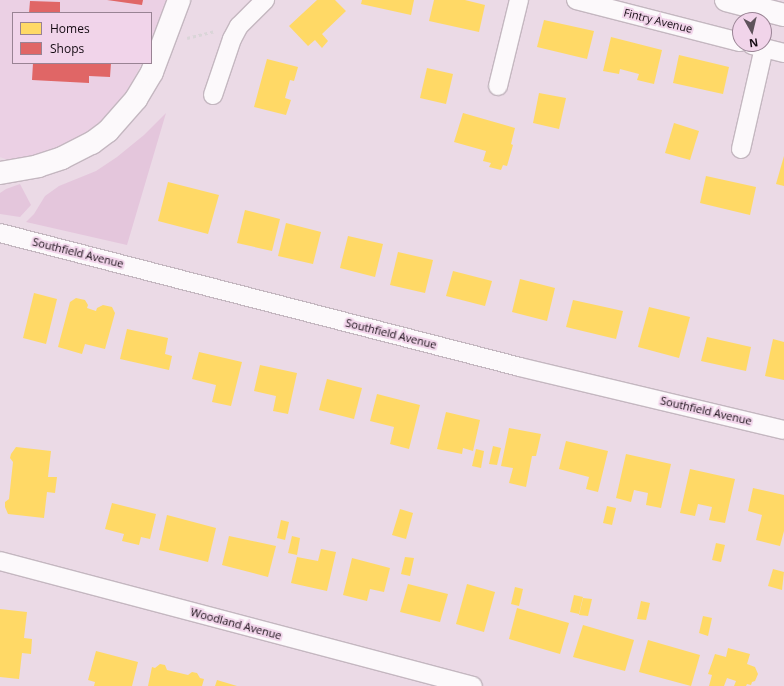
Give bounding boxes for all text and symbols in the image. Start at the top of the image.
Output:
street label: Fintry Avenue [622,6,694,36]
legend [12,12,152,64]
north arrow [732,12,772,52]
text: Homes [50,20,90,37]
text: N [748,35,759,51]
text: Shops [50,40,84,57]
street label: Southfield Avenue [31,235,125,271]
street label: Southfield Avenue [344,316,438,352]
street label: Southfield Avenue [659,394,753,428]
street label: Woodland Avenue [189,606,283,642]

